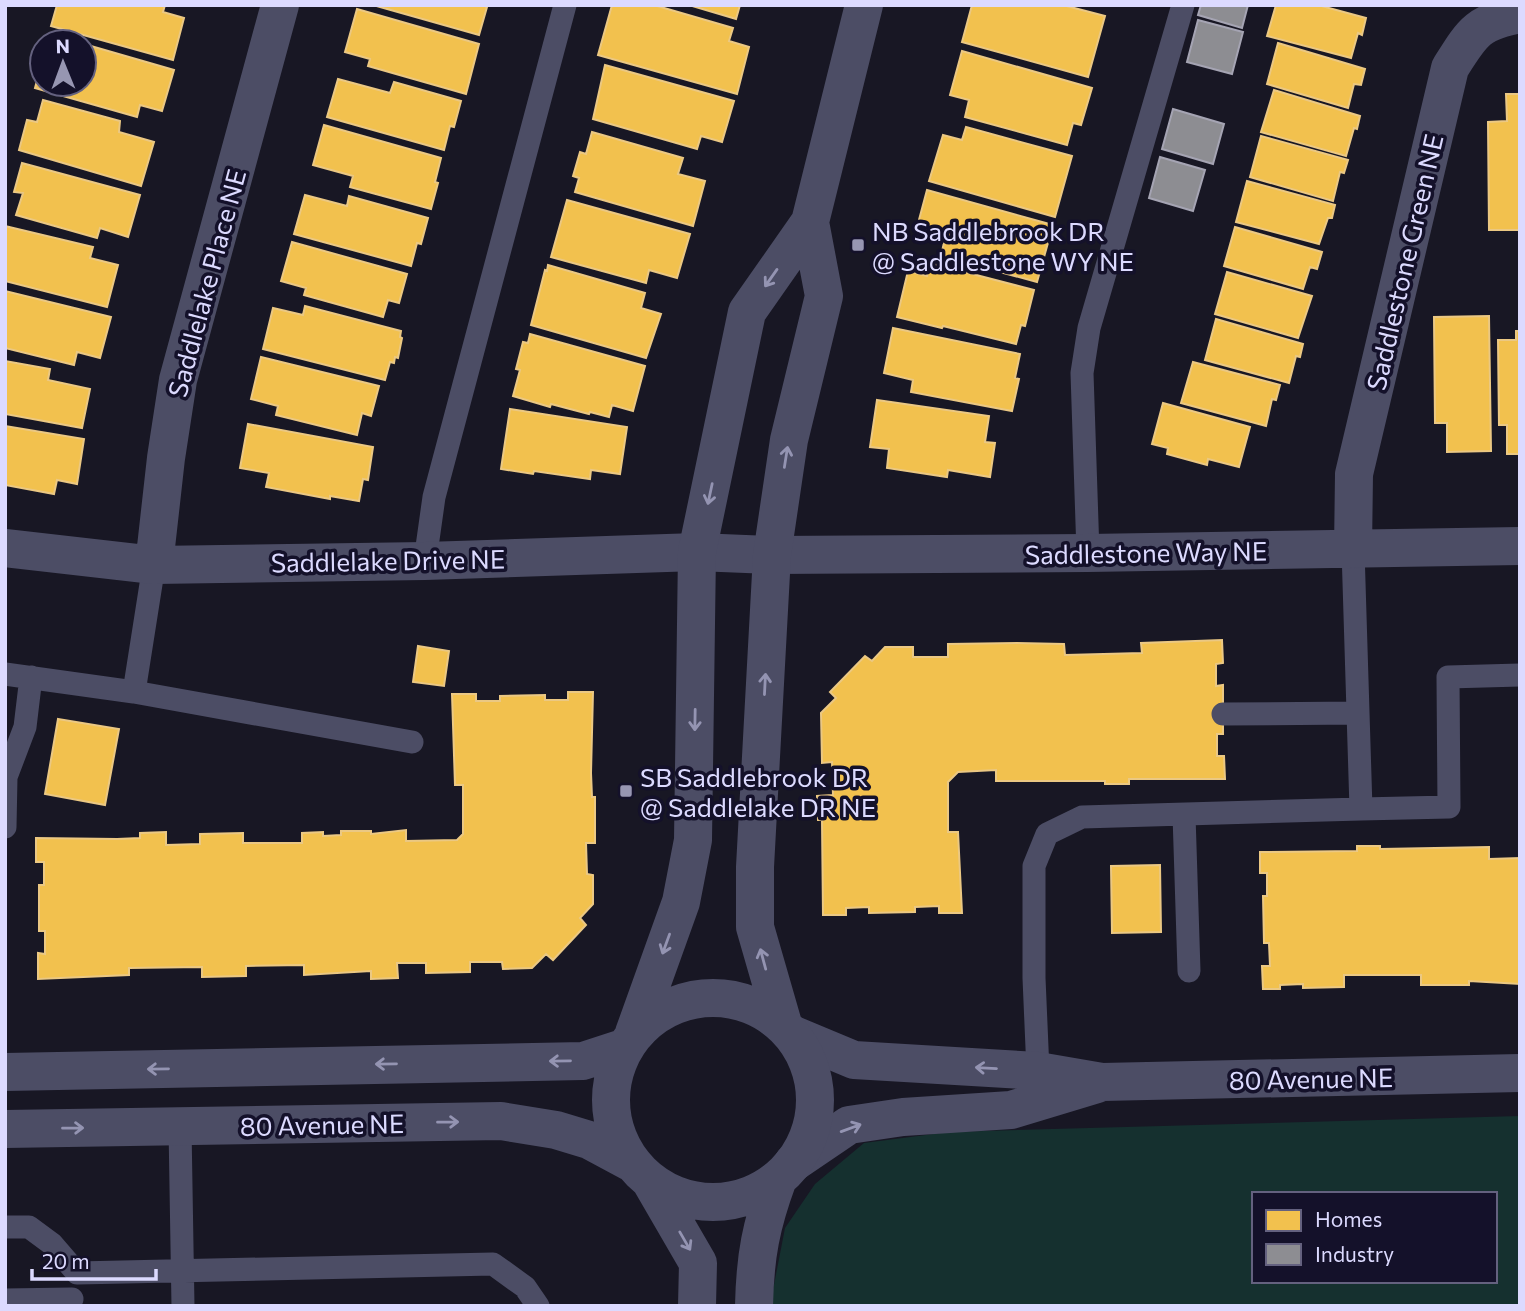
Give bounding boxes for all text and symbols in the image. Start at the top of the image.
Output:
north arrow [28,28,98,98]
text: N [55,34,70,57]
street label: Saddlestone Green NE [1359,131,1449,393]
street label: Saddlelake Place NE [161,166,251,400]
place label: NB Saddlebrook DR @ Saddlestone WY NE [872,215,1134,276]
marker: NB Saddlebrook DR @ Saddlestone WY NE [850,237,866,253]
one-way arrow [764,268,778,287]
one-way arrow [780,447,793,469]
one-way arrow [702,482,716,505]
street label: Saddlestone Way NE [1025,534,1267,570]
street label: Saddlelake Drive NE [271,542,505,578]
one-way arrow [759,673,772,695]
one-way arrow [688,709,702,732]
place label: SB Saddlebrook DR @ Saddlelake DR NE [640,761,876,822]
marker: SB Saddlebrook DR @ Saddlelake DR NE [618,783,634,799]
one-way arrow [659,933,671,955]
one-way arrow [756,948,769,971]
one-way arrow [548,1054,571,1068]
one-way arrow [375,1058,398,1071]
one-way arrow [975,1061,998,1074]
street label: 80 Avenue NE [1229,1061,1393,1095]
one-way arrow [147,1062,170,1076]
street label: 80 Avenue NE [240,1107,404,1141]
one-way arrow [436,1115,459,1129]
one-way arrow [840,1120,861,1133]
one-way arrow [62,1122,85,1135]
legend [1252,1192,1497,1283]
text: Homes [1315,1206,1382,1231]
one-way arrow [678,1230,692,1250]
scale bar [32,1238,156,1282]
text: Industry [1315,1241,1394,1266]
text: 20 m [42,1248,90,1273]

